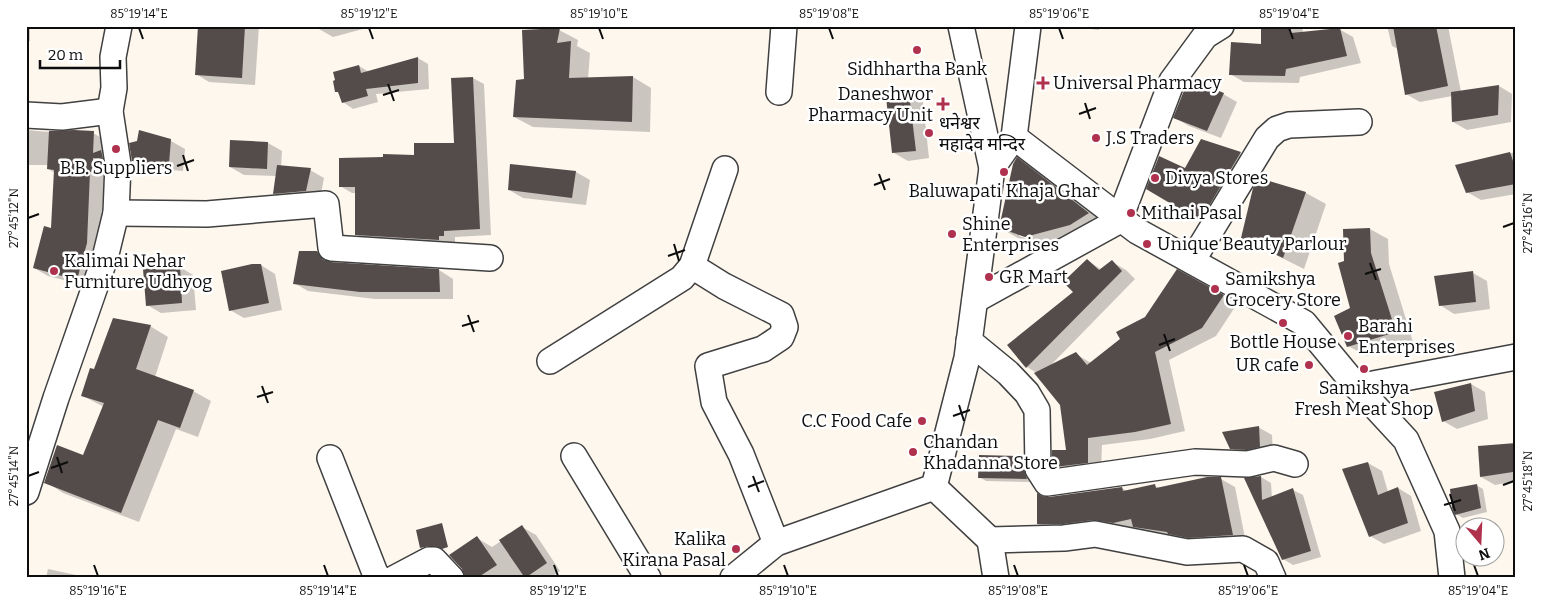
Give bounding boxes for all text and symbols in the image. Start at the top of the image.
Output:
text: 85°19'14"E [110,7,168,21]
text: 85°19'12"E [341,7,397,21]
text: 85°19'10"E [570,7,628,21]
text: 85°19'08"E [799,7,859,21]
text: 85°19'06"E [1029,7,1089,21]
text: 85°19'04"E [1259,7,1319,21]
scale bar [40,38,120,70]
marker: Sidhhartha Bank [911,44,923,56]
text: 20 m [48,46,84,64]
place label: Sidhhartha Bank [847,58,988,80]
place label: Universal Pharmacy [1053,72,1222,94]
marker: Universal Pharmacy [1037,77,1049,89]
place label: Daneshwor Pharmacy Unit [808,83,933,126]
marker: Daneshwor Pharmacy Unit [937,98,949,110]
place label: धनेश्वर महादेव मन्दिर [939,112,1026,155]
marker: धनेश्वर महादेव मन्दिर [923,127,935,139]
place label: J.S Traders [1105,127,1194,149]
marker: J.S Traders [1090,132,1102,144]
marker: B.B. Suppliers [110,143,122,155]
place label: B.B. Suppliers [60,157,172,179]
marker: Baluwapati Khaja Ghar [998,166,1010,178]
place label: Divya Stores [1165,167,1268,189]
marker: Divya Stores [1149,172,1161,184]
place label: Baluwapati Khaja Ghar [908,180,1100,202]
text: 27°45'12"N [7,188,21,248]
text: 27°45'16"N [1521,192,1535,253]
place label: Mithai Pasal [1141,202,1243,224]
marker: Mithai Pasal [1125,207,1137,219]
place label: Shine Enterprises [962,213,1059,256]
marker: Shine Enterprises [946,228,958,240]
place label: Unique Beauty Parlour [1157,233,1346,255]
marker: Unique Beauty Parlour [1141,238,1153,250]
place label: Kalimai Nehar Furniture Udhyog [64,250,212,293]
marker: Kalimai Nehar Furniture Udhyog [48,265,60,277]
place label: GR Mart [999,266,1068,288]
place label: Samikshya Grocery Store [1225,268,1341,311]
marker: GR Mart [983,271,995,283]
marker: Samikshya Grocery Store [1209,283,1221,295]
place label: Barahi Enterprises [1358,315,1455,358]
marker: Bottle House [1277,317,1289,329]
marker: Barahi Enterprises [1342,330,1354,342]
place label: Bottle House [1229,331,1337,353]
place label: UR cafe [1236,354,1299,376]
marker: UR cafe [1303,359,1315,371]
marker: Samikshya Fresh Meat Shop [1358,363,1370,375]
place label: Samikshya Fresh Meat Shop [1294,377,1434,420]
place label: C.C Food Cafe [801,410,912,432]
marker: C.C Food Cafe [916,415,928,427]
place label: Chandan Khadanna Store [923,431,1058,474]
text: 27°45'14"N [7,445,21,506]
marker: Chandan Khadanna Store [907,446,919,458]
text: 27°45'18"N [1521,450,1535,511]
north arrow [1454,516,1504,566]
place label: Kalika Kirana Pasal [622,528,726,571]
marker: Kalika Kirana Pasal [730,543,742,555]
text: N [1476,544,1492,564]
text: 85°19'16"E [69,584,127,598]
text: 85°19'14"E [299,584,357,598]
text: 85°19'12"E [530,584,586,598]
text: 85°19'10"E [759,584,817,598]
text: 85°19'08"E [988,584,1048,598]
text: 85°19'06"E [1218,584,1278,598]
text: 85°19'04"E [1448,584,1508,598]

